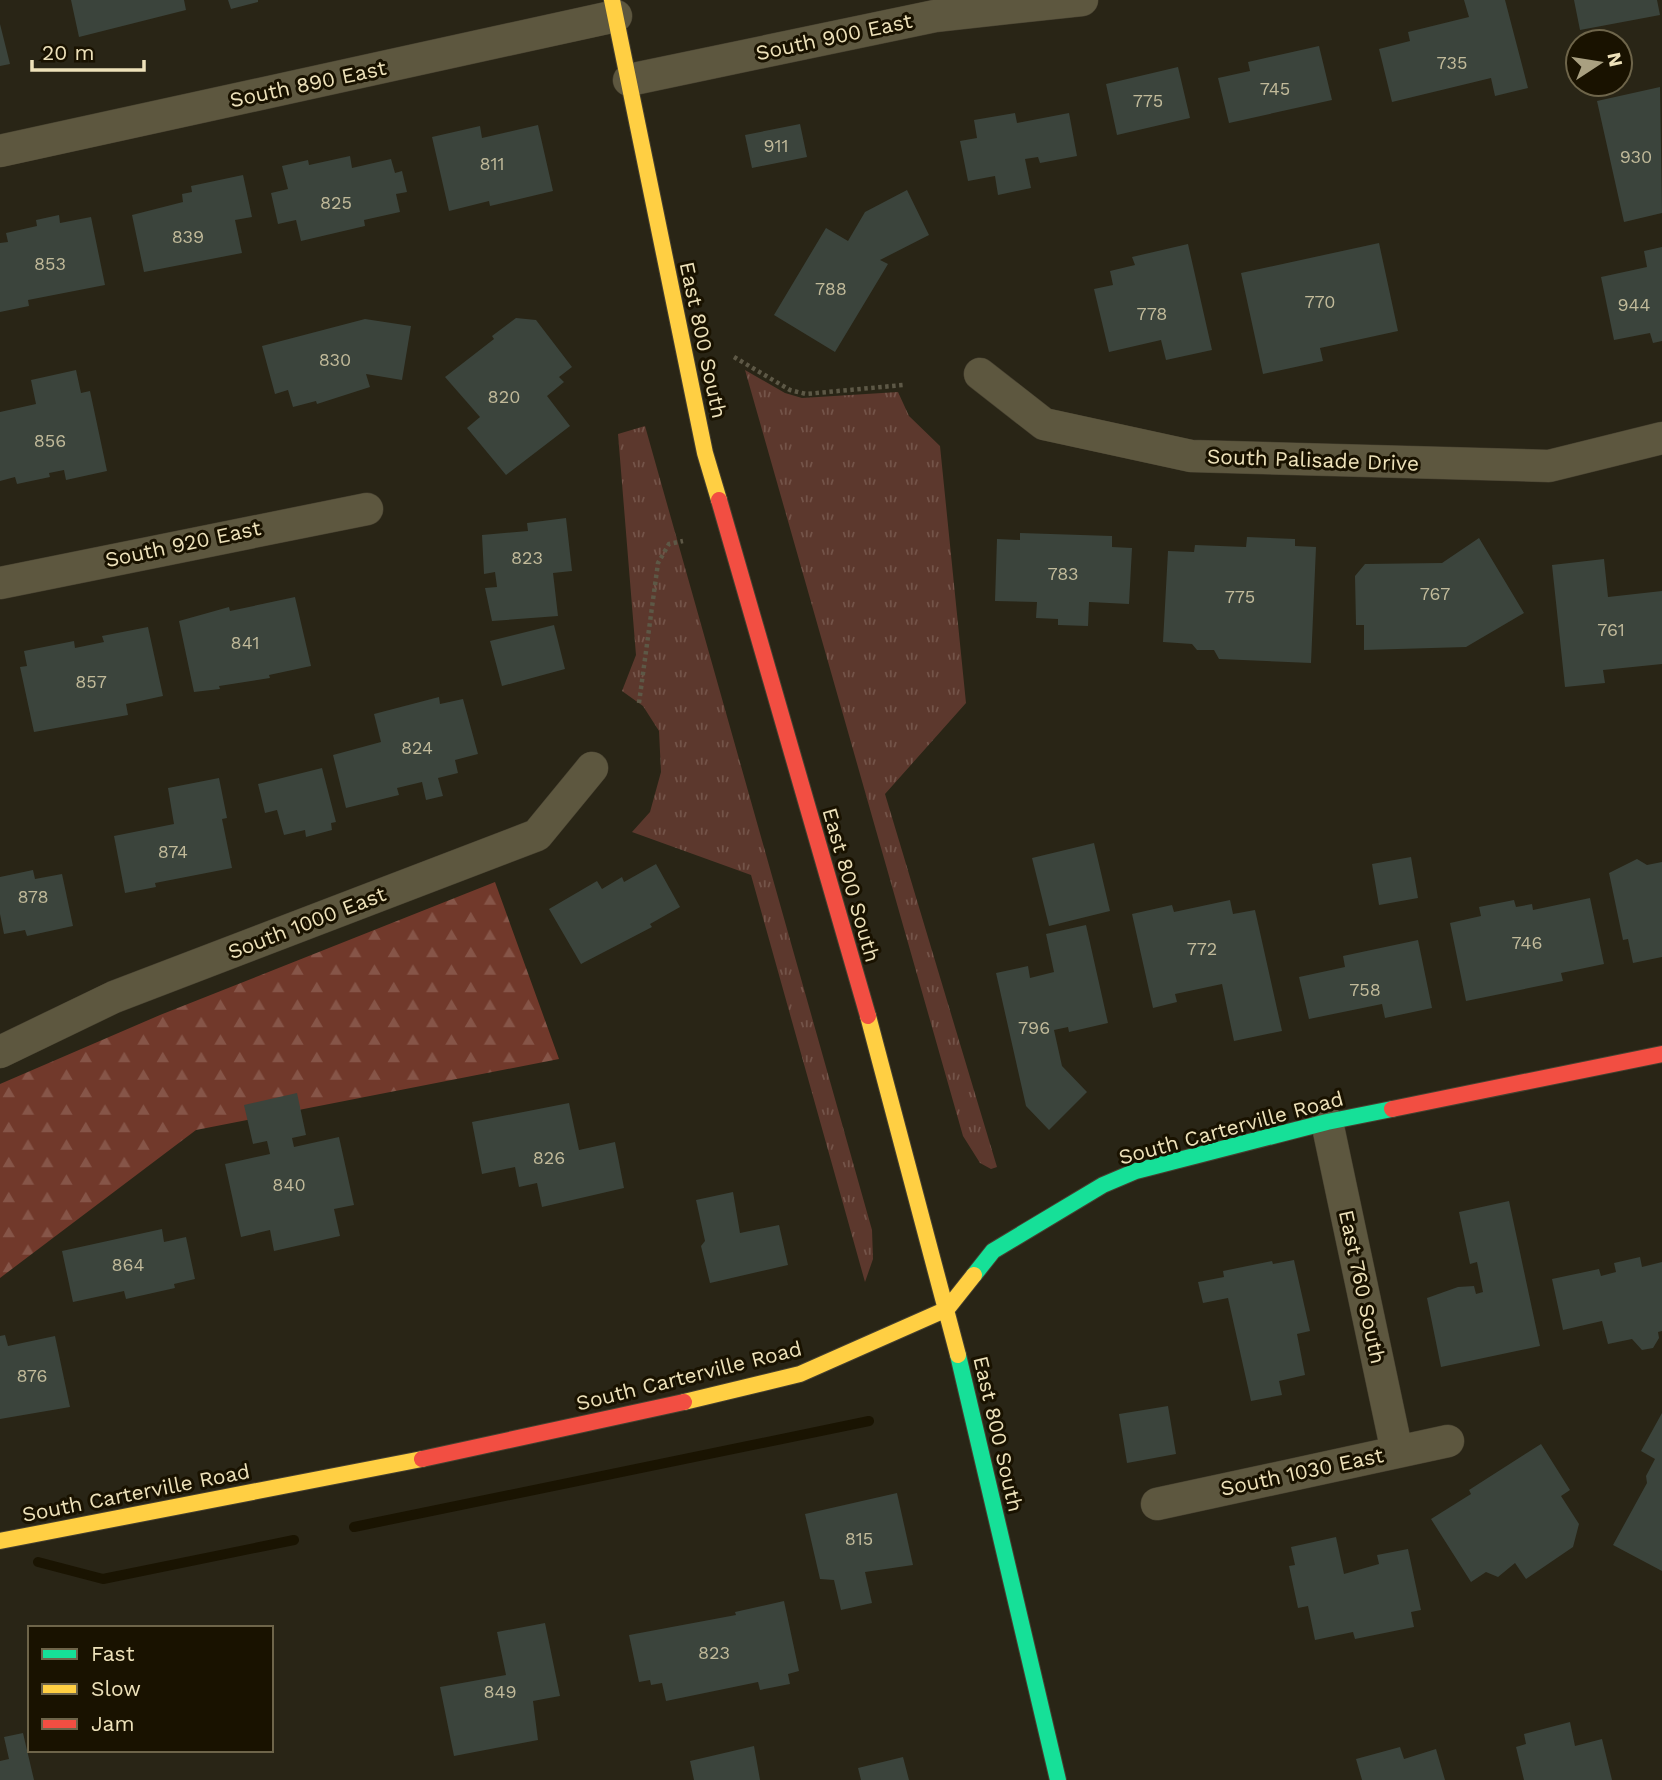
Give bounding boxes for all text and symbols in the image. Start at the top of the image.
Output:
street label: South 900 East [753,8,915,65]
scale bar [32,28,144,72]
north arrow [1564,28,1634,98]
text: 20 m [42,40,94,65]
text: N [1602,50,1628,69]
house number: 735 [1436,52,1468,73]
street label: South 890 East [227,55,389,112]
house number: 745 [1260,78,1290,99]
house number: 775 [1133,90,1163,111]
house number: 911 [763,135,789,156]
house number: 930 [1620,146,1652,167]
house number: 811 [479,153,505,174]
house number: 825 [320,192,352,213]
house number: 839 [172,226,204,247]
house number: 853 [34,253,66,274]
street label: East 800 South [675,259,732,420]
house number: 788 [815,278,847,299]
house number: 770 [1304,291,1336,312]
house number: 944 [1617,294,1651,315]
house number: 778 [1137,303,1167,324]
house number: 830 [319,349,351,370]
house number: 820 [488,386,520,407]
house number: 856 [34,430,66,451]
street label: South Palisade Drive [1206,443,1420,476]
street label: South 920 East [103,515,263,572]
house number: 823 [511,547,543,568]
house number: 783 [1048,563,1078,584]
house number: 767 [1420,583,1450,604]
house number: 775 [1225,586,1255,607]
house number: 761 [1597,619,1625,640]
house number: 841 [231,632,259,653]
house number: 857 [75,671,107,692]
house number: 824 [401,737,433,758]
street label: East 800 South [818,805,885,965]
house number: 874 [158,841,188,862]
street label: South 1000 East [224,881,390,964]
house number: 878 [17,886,49,907]
house number: 746 [1512,932,1542,953]
house number: 772 [1187,938,1217,959]
house number: 758 [1349,979,1381,1000]
house number: 796 [1018,1017,1050,1038]
street label: South Carterville Road [1116,1085,1346,1170]
house number: 826 [533,1147,565,1168]
house number: 840 [272,1174,306,1195]
street label: East 760 South [1334,1208,1391,1366]
house number: 864 [111,1254,145,1275]
street label: South Carterville Road [573,1335,804,1416]
street label: East 800 South [968,1353,1029,1514]
house number: 876 [16,1365,48,1386]
street label: South 1030 East [1218,1442,1386,1501]
street label: South Carterville Road [20,1458,252,1527]
house number: 815 [845,1528,873,1549]
legend [28,1626,273,1752]
text: Fast [91,1641,135,1666]
house number: 823 [698,1642,730,1663]
text: Slow [91,1676,141,1701]
house number: 849 [483,1681,517,1702]
text: Jam [91,1711,134,1736]

